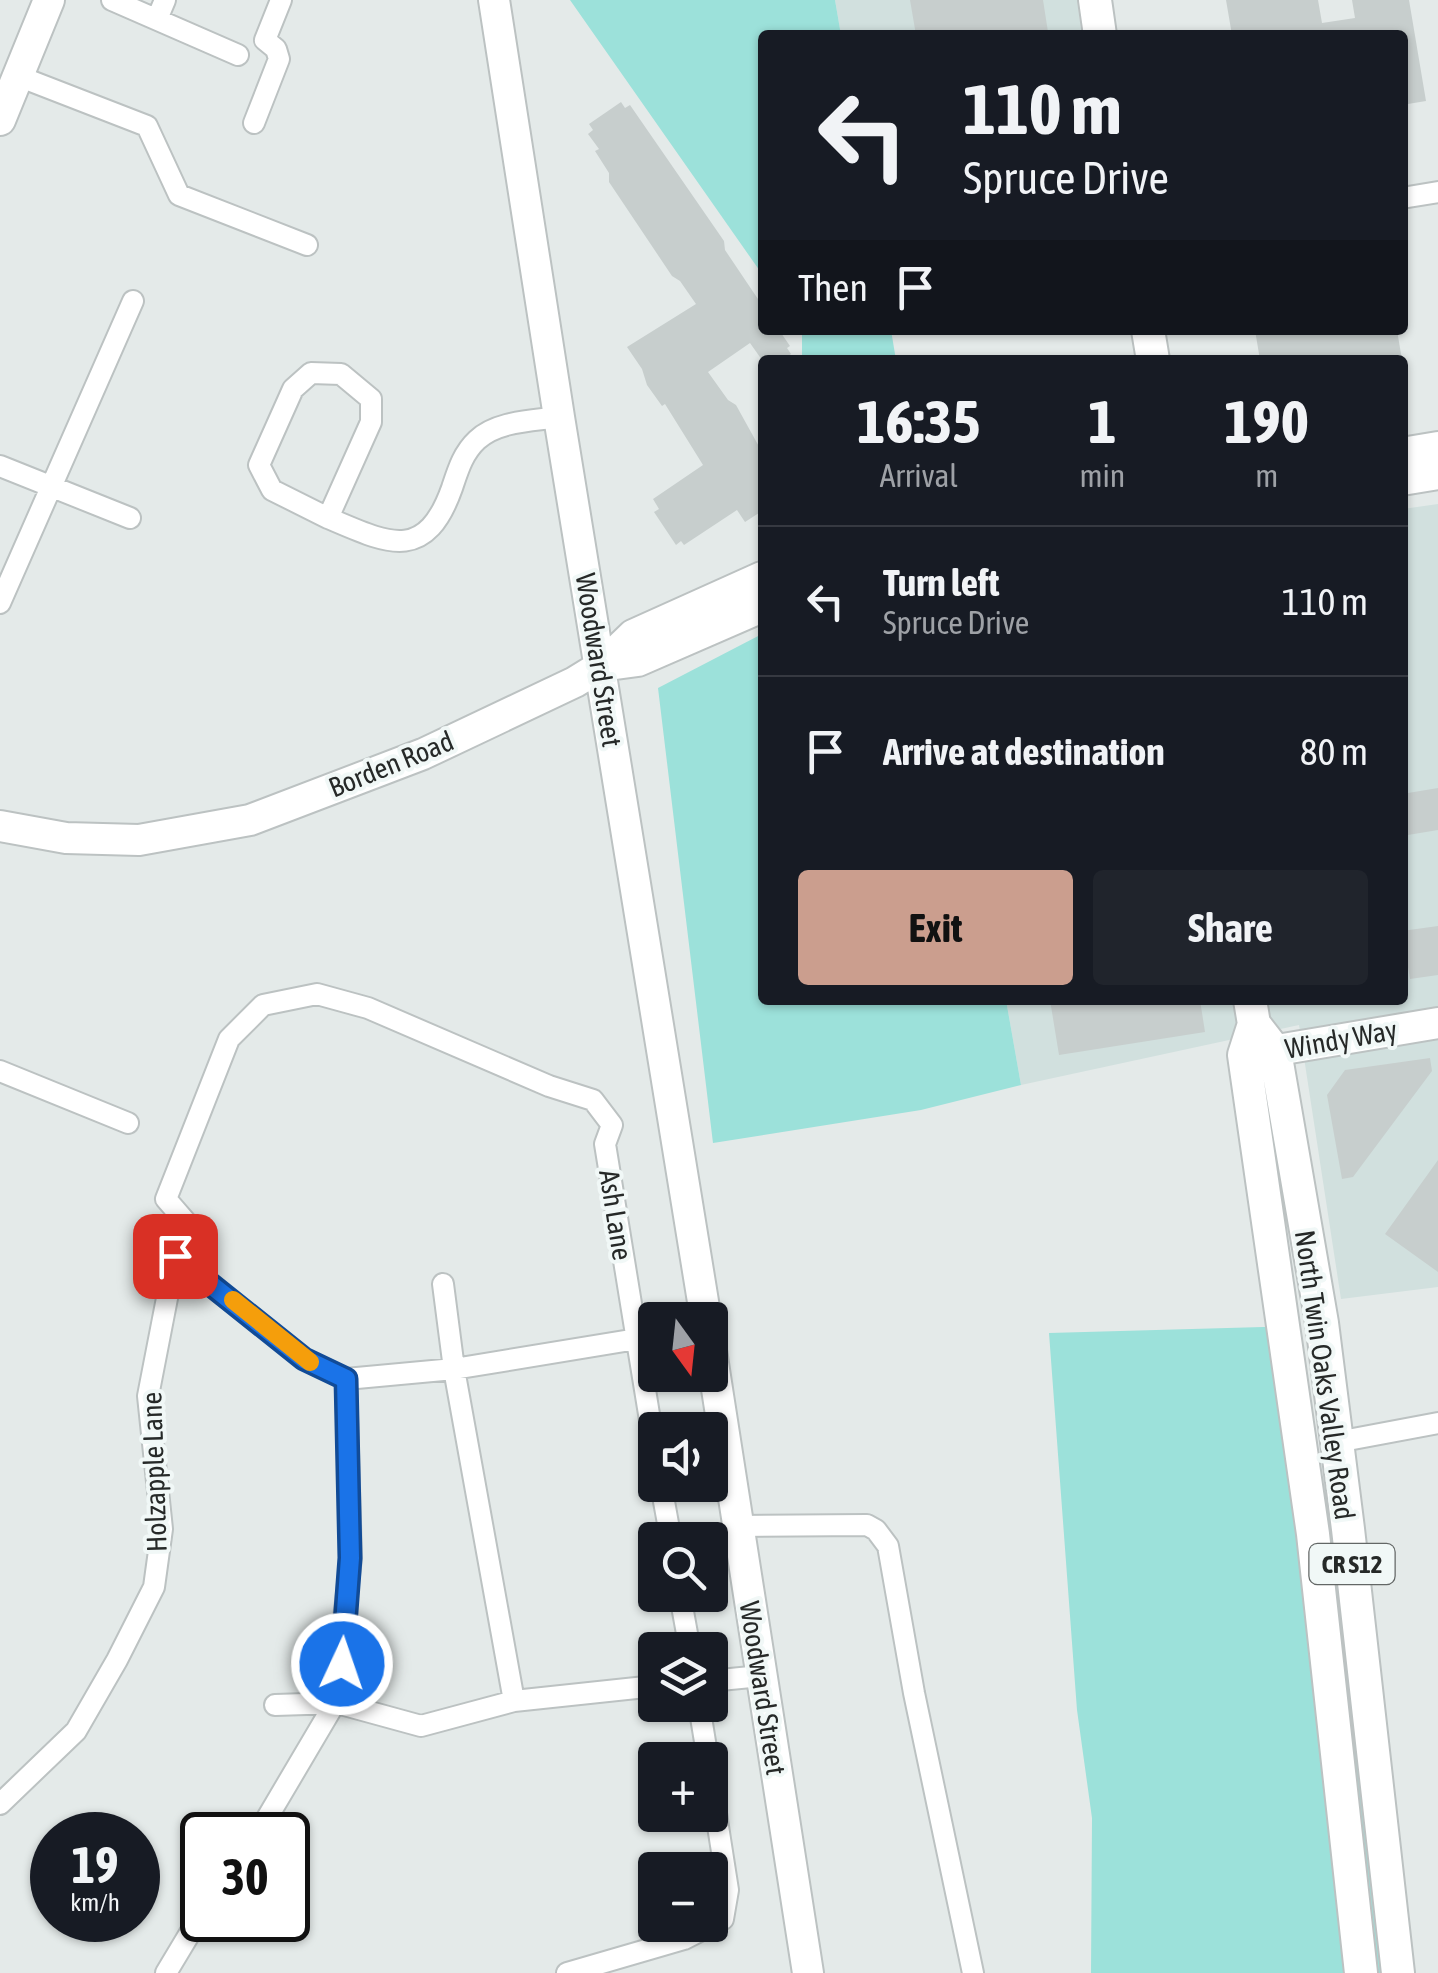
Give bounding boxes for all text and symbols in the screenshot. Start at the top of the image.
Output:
text: 110 m [963,69,1122,149]
icon: left [798,70,928,200]
text: Spruce Drive [963,152,1169,204]
icon: arrive [888,260,943,315]
text: Then [798,266,868,309]
text: 16:35 [857,387,980,456]
text: 1 [1088,387,1117,456]
text: 190 [1224,387,1309,456]
text: Arrival [880,457,958,494]
text: min [1079,457,1125,494]
text: m [1255,457,1278,494]
text: Turn left [883,561,999,604]
street label: Woodward Street [569,571,629,749]
icon: left [798,574,853,629]
text: 110 m [1282,580,1368,623]
text: Spruce Drive [883,604,1029,641]
icon: arrive [798,724,853,779]
street label: Borden Road [324,725,458,803]
text: Arrive at destination [883,730,1165,773]
text: 80 m [1300,730,1368,773]
button: Exit [798,870,1073,985]
button: Share [1093,870,1368,985]
street label: Windy Way [1283,1013,1399,1065]
street label: Ash Lane [593,1167,639,1263]
pin [133,1214,218,1299]
street label: North Twin Oaks Valley Road [1289,1228,1361,1522]
icon: arrive [148,1229,203,1284]
north arrow [638,1302,728,1392]
map controls [638,1302,728,1942]
street label: Holzapple Lane [135,1391,173,1553]
button: sound [638,1412,728,1502]
button: search [638,1522,728,1612]
road number: CR S12 [1310,1544,1394,1584]
street label: Woodward Street [733,1599,793,1777]
position arrow [290,1612,394,1716]
button: layers [638,1632,728,1722]
button: + [638,1742,728,1832]
speed limit sign: 30 [180,1812,310,1942]
text: 19 [71,1836,118,1894]
button: − [638,1852,728,1942]
text: km/h [70,1888,120,1916]

